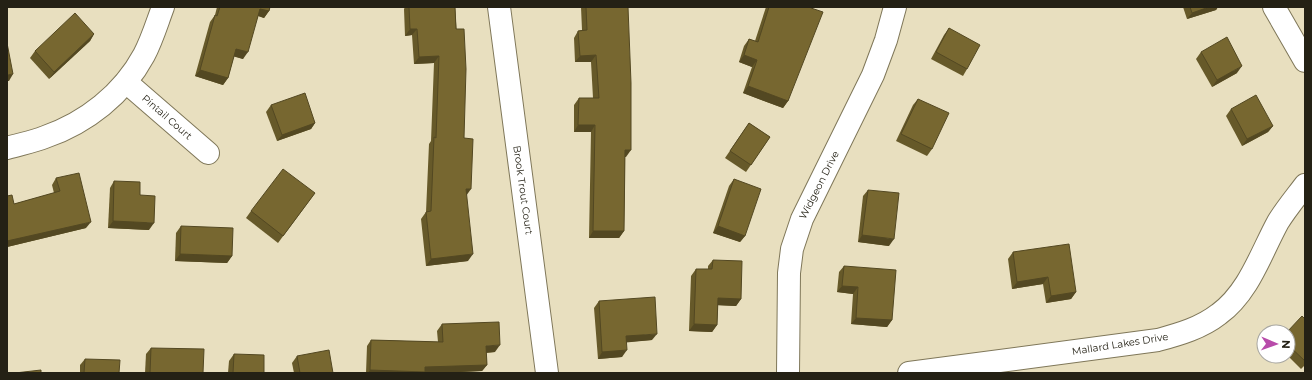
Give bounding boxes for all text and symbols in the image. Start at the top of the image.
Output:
street label: Pintail Court [139,92,195,142]
street label: Brook Trout Court [510,145,536,235]
street label: Widgeon Drive [796,149,842,221]
north arrow [1256,324,1296,364]
street label: Mallard Lakes Drive [1071,330,1169,358]
text: N [1279,340,1293,349]

